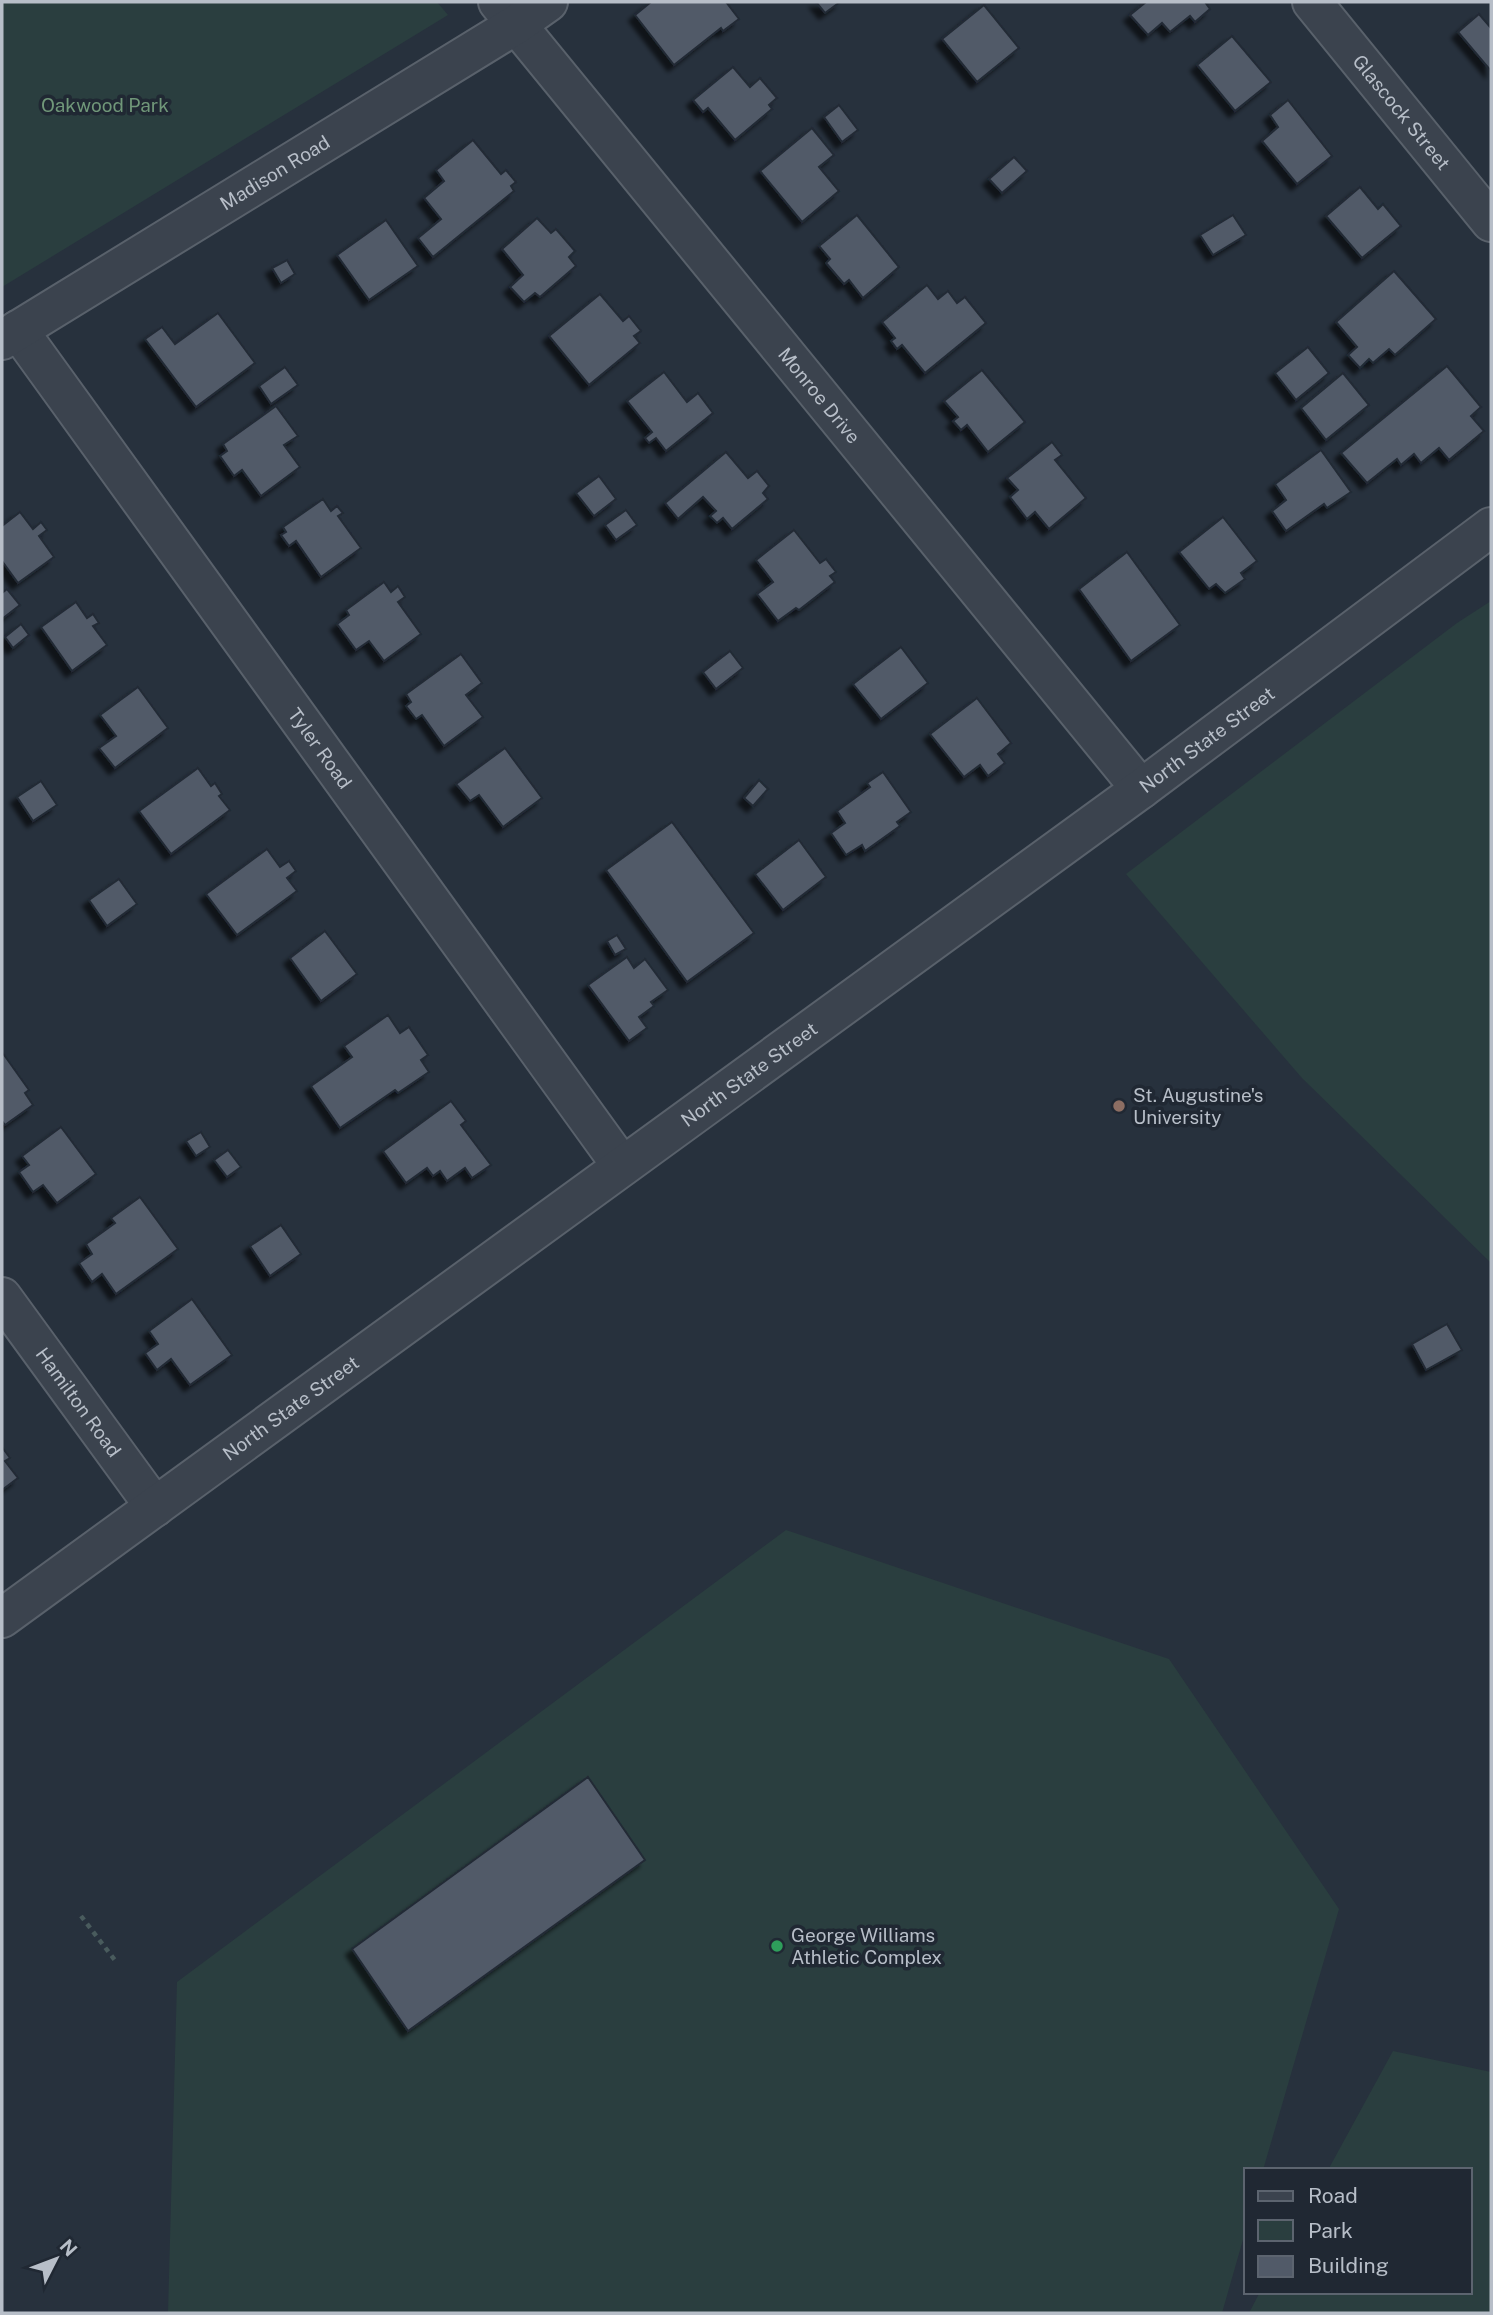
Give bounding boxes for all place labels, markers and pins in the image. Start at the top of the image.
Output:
place label: St. Augustine's University [1133,1084,1263,1128]
marker: St. Augustine's University [1111,1098,1127,1114]
place label: George Williams Athletic Complex [791,1924,942,1968]
marker: George Williams Athletic Complex [769,1938,785,1954]

